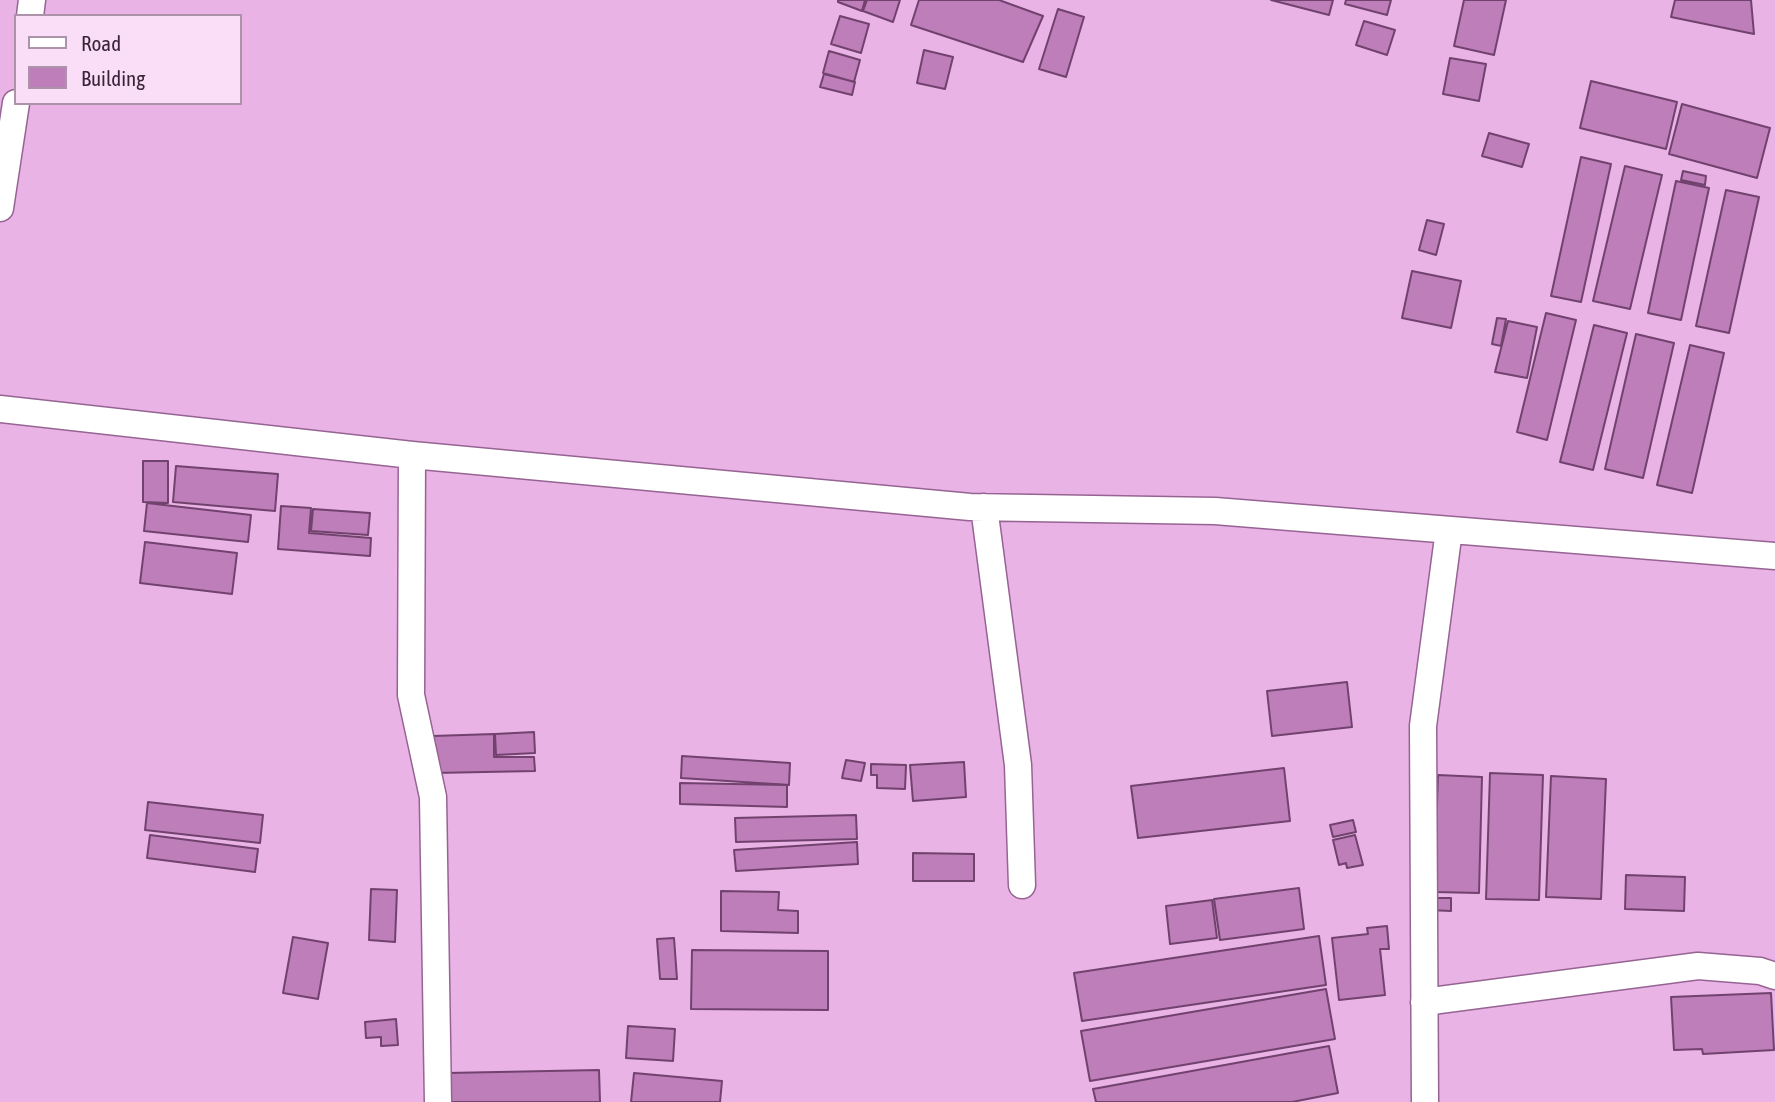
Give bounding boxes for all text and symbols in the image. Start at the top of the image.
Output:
legend [14,14,242,105]
text: Road [81,31,121,55]
text: Building [81,66,145,90]

